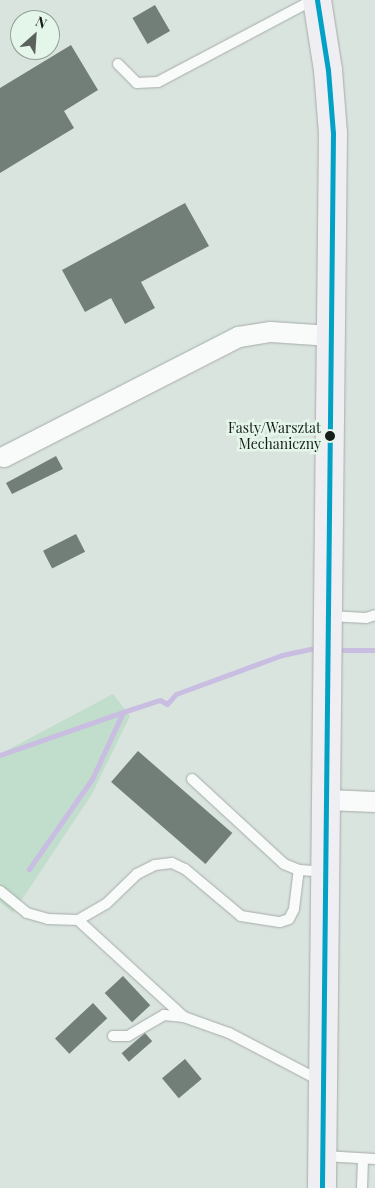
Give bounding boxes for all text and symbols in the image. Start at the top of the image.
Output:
north arrow [10,10,60,60]
text: N [33,11,50,33]
place label: Fasty/Warsztat Mechaniczny [228,420,321,452]
marker: Fasty/Warsztat Mechaniczny [325,431,335,441]

